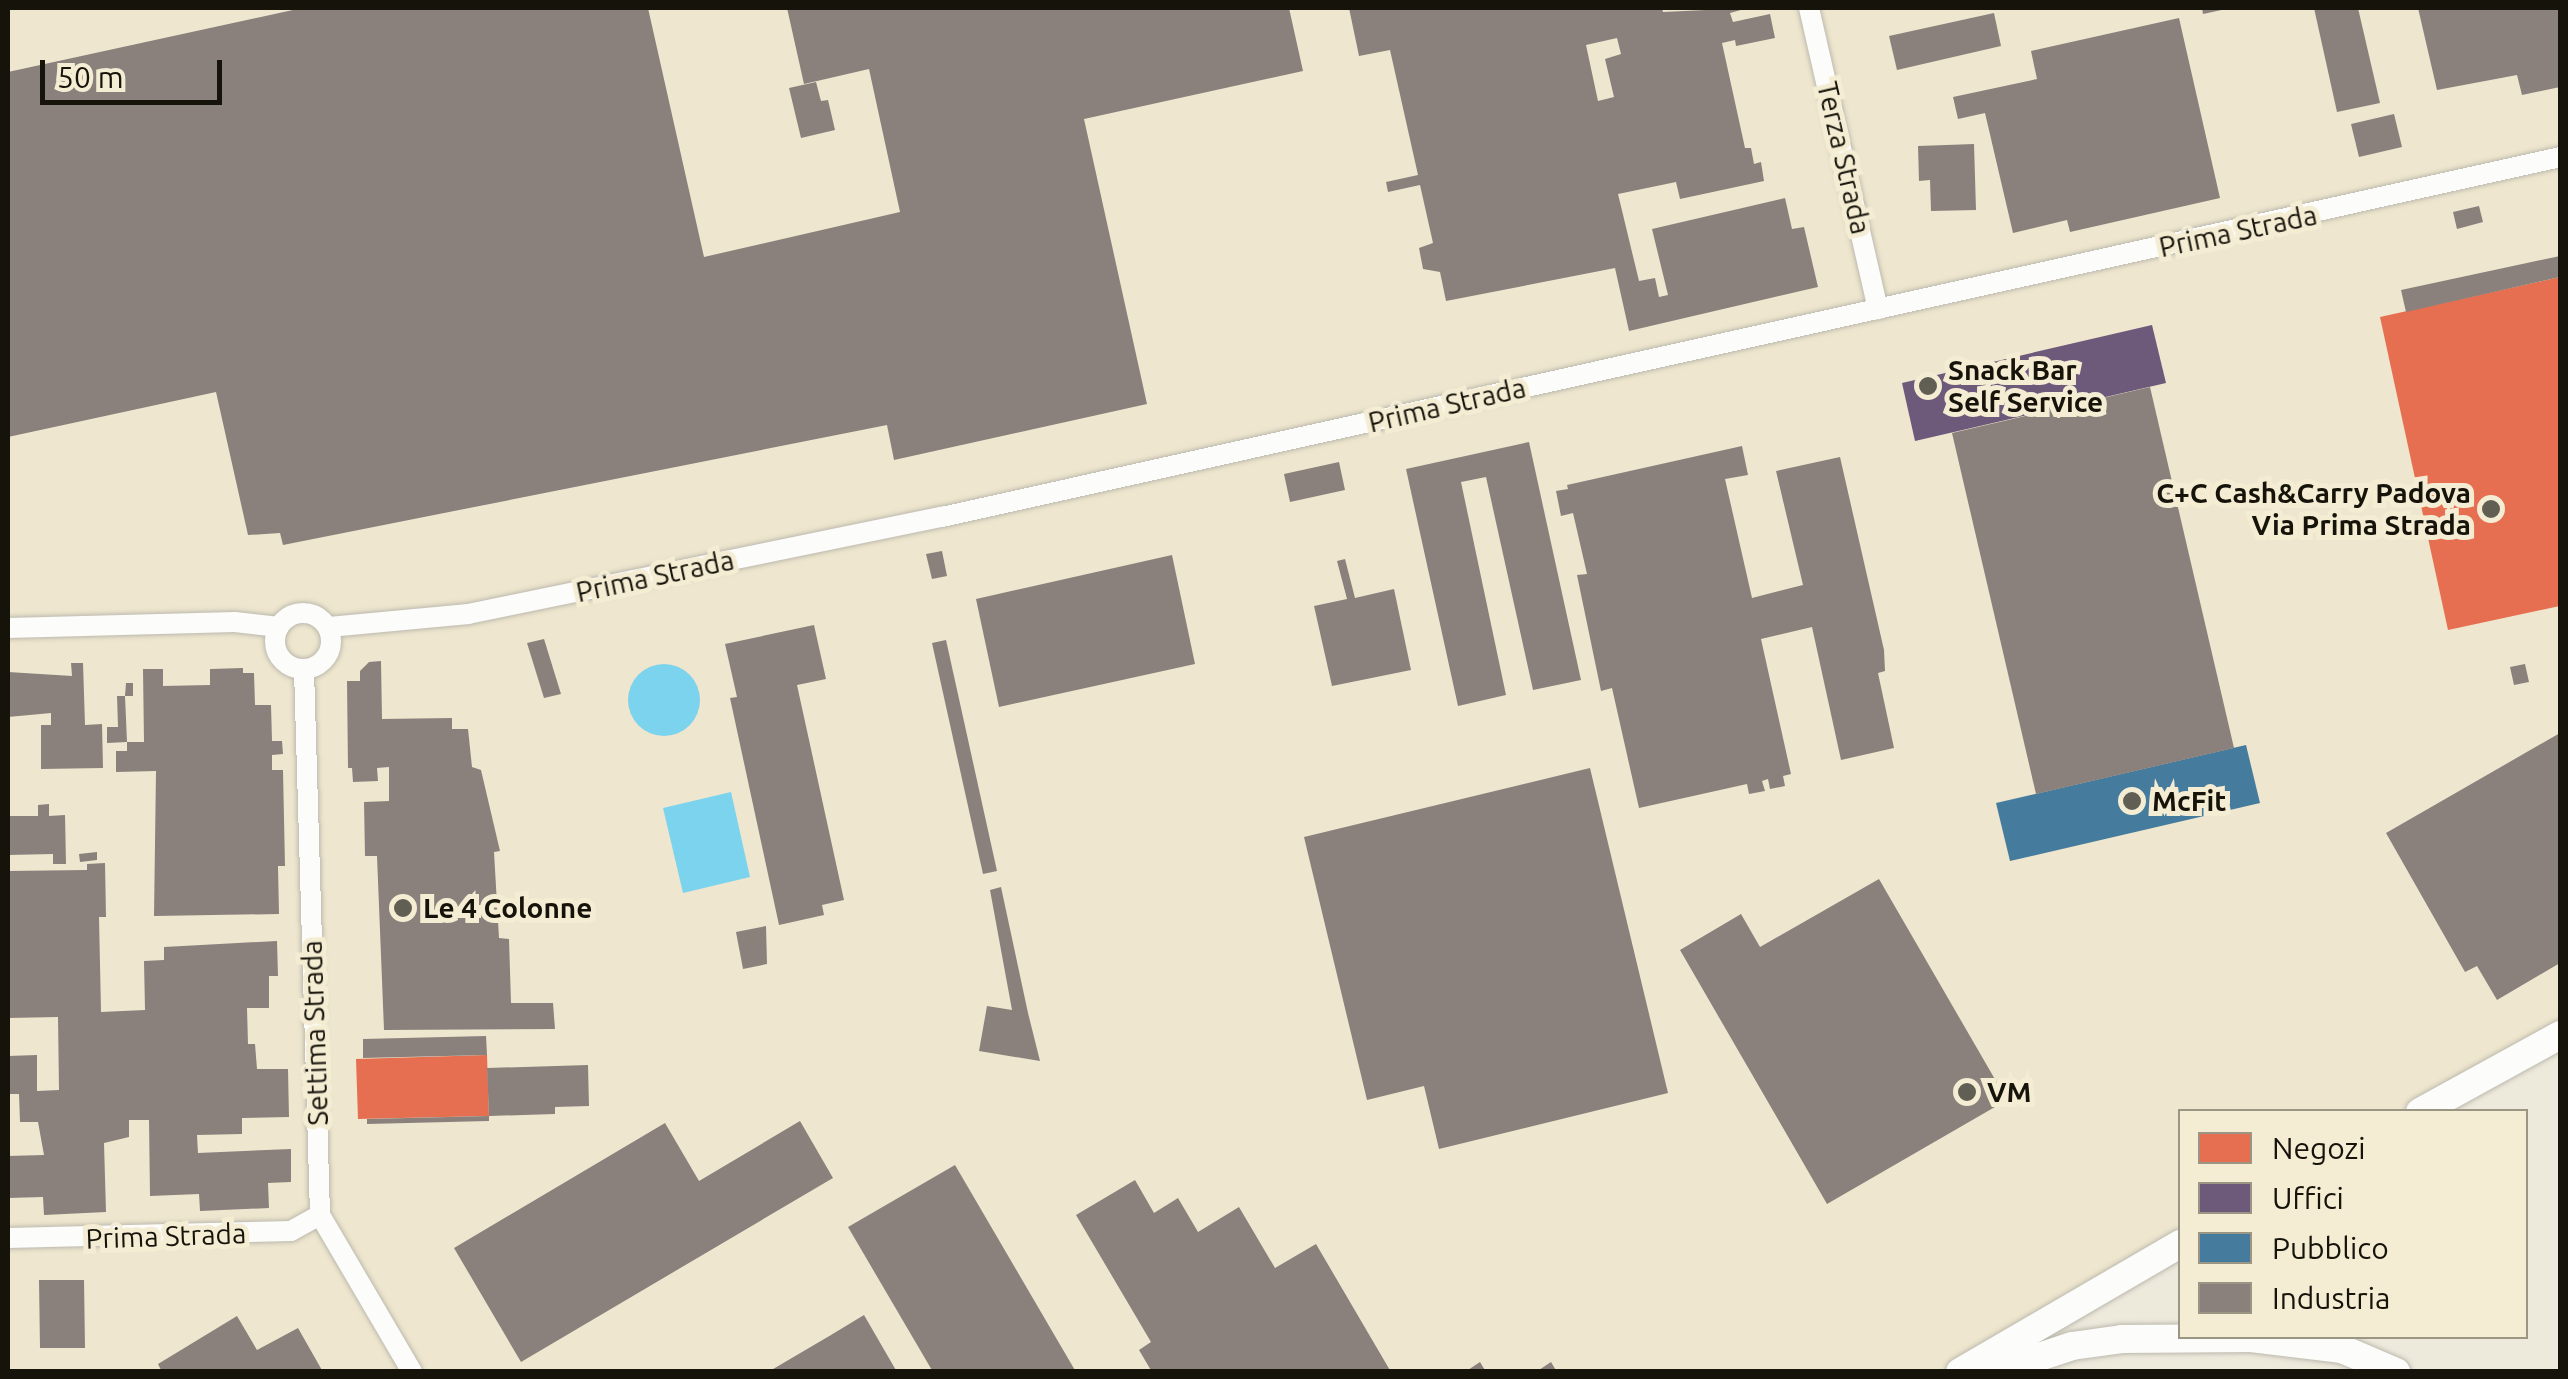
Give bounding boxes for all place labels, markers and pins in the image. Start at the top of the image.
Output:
place label: Snack Bar Self Service [1948,353,2103,419]
marker: Snack Bar Self Service [1917,375,1939,397]
place label: C+C Cash&Carry Padova Via Prima Strada [2156,476,2471,542]
marker: C+C Cash&Carry Padova Via Prima Strada [2480,498,2502,520]
place label: McFit [2152,784,2226,818]
marker: McFit [2121,790,2143,812]
place label: Le 4 Colonne [423,891,592,925]
marker: Le 4 Colonne [392,897,414,919]
place label: VM [1987,1075,2032,1109]
marker: VM [1956,1081,1978,1103]

